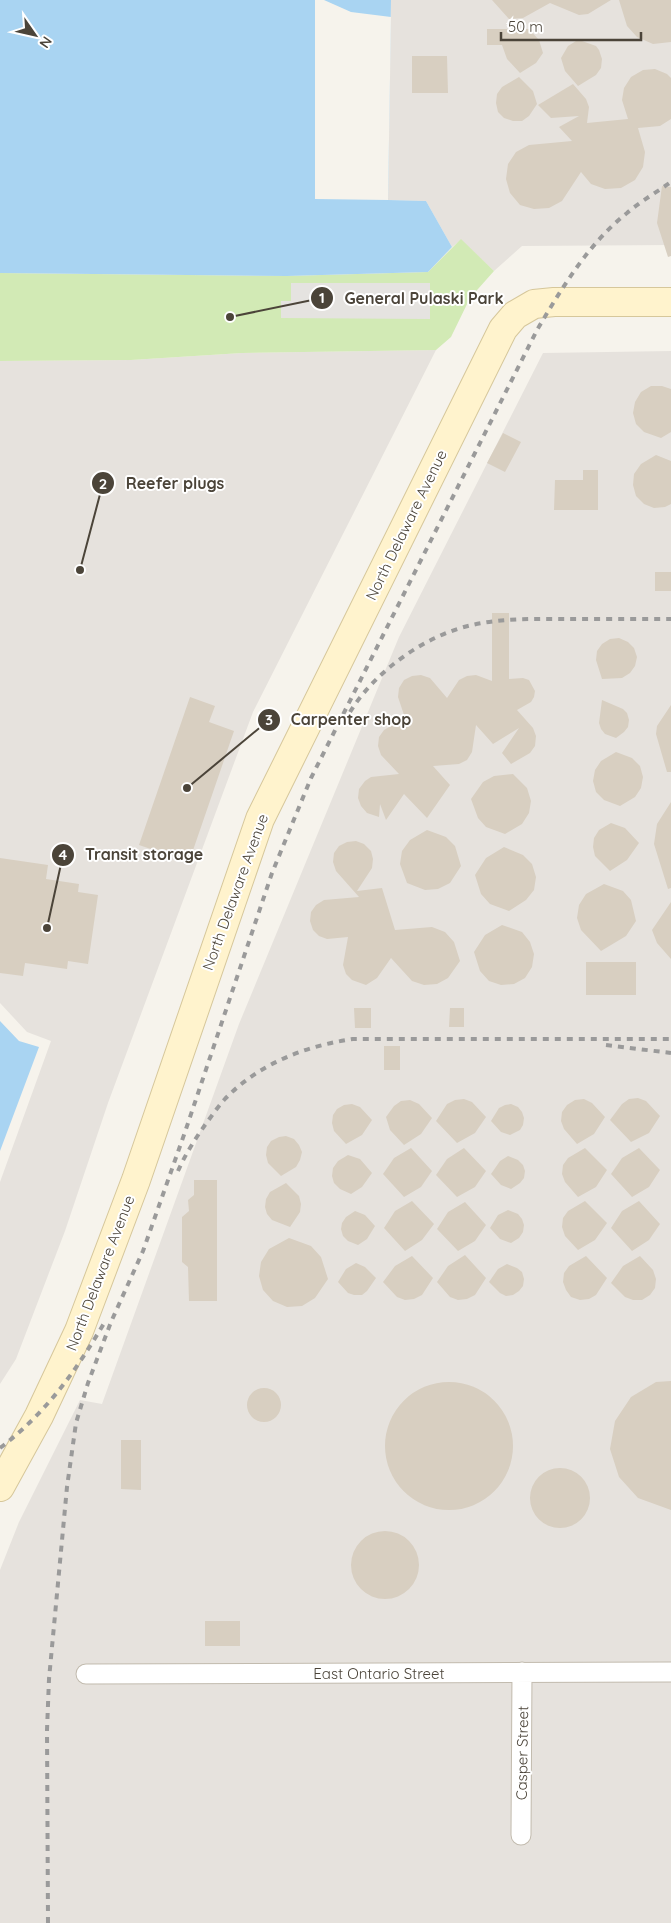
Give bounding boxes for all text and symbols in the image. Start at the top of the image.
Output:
north arrow [10,10,60,60]
scale bar [501,10,641,42]
text: 50 m [508,17,543,36]
text: N [35,33,56,52]
callout: General Pulaski Park [310,283,514,314]
text: 1 [319,288,325,307]
text: General Pulaski Park [344,288,504,308]
street label: North Delaware Avenue [361,447,451,603]
callout: Reefer plugs [91,468,234,499]
text: Reefer plugs [126,473,225,493]
text: 2 [99,474,107,493]
callout: Carpenter shop [256,704,422,735]
text: Carpenter shop [291,709,411,729]
text: 3 [265,710,273,729]
street label: North Delaware Avenue [198,811,272,973]
callout: Transit storage [50,839,213,870]
text: Transit storage [85,844,203,864]
text: 4 [59,845,68,864]
street label: North Delaware Avenue [62,1193,138,1353]
street label: East Ontario Street [313,1664,445,1683]
street label: Casper Street [512,1706,532,1800]

